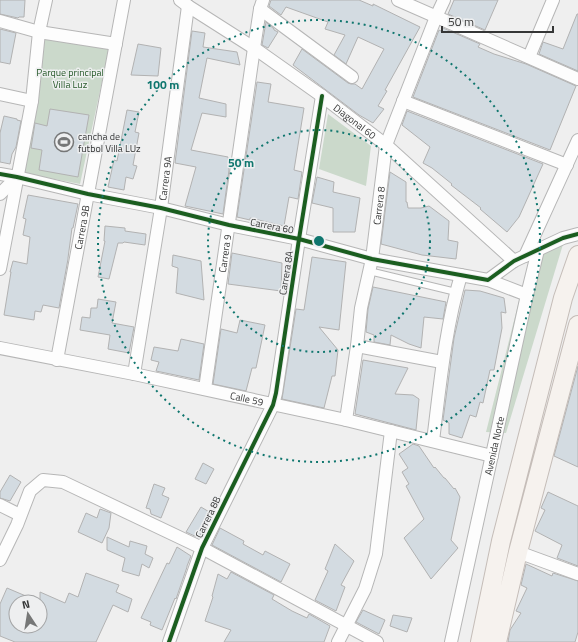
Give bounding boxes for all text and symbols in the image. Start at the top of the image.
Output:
scale bar [442,8,553,34]
text: 50 m [448,12,474,31]
park label: Parque principal Villa Luz [36,65,104,92]
text: 100 m [147,75,179,94]
street label: Diagonal 60 [330,100,380,143]
place label: cancha de futbol Villa LUz [78,129,141,156]
sports icon: cancha de futbol Villa LUz [53,131,75,153]
text: 50 m [228,153,254,172]
street label: Carrera 9A [155,155,175,202]
street label: Carrera 8 [369,185,388,226]
street label: Carrera 9B [70,204,93,251]
street label: Carrera 60 [249,214,296,238]
street label: Carrera 9 [214,233,235,274]
centre of rings [312,234,326,248]
street label: Carrera 8A [275,250,297,296]
street label: Calle 59 [229,388,265,409]
street label: Avenida Norte [480,415,508,476]
street label: Carrera 8B [191,494,225,540]
north arrow [8,594,48,634]
text: N [21,596,31,613]

